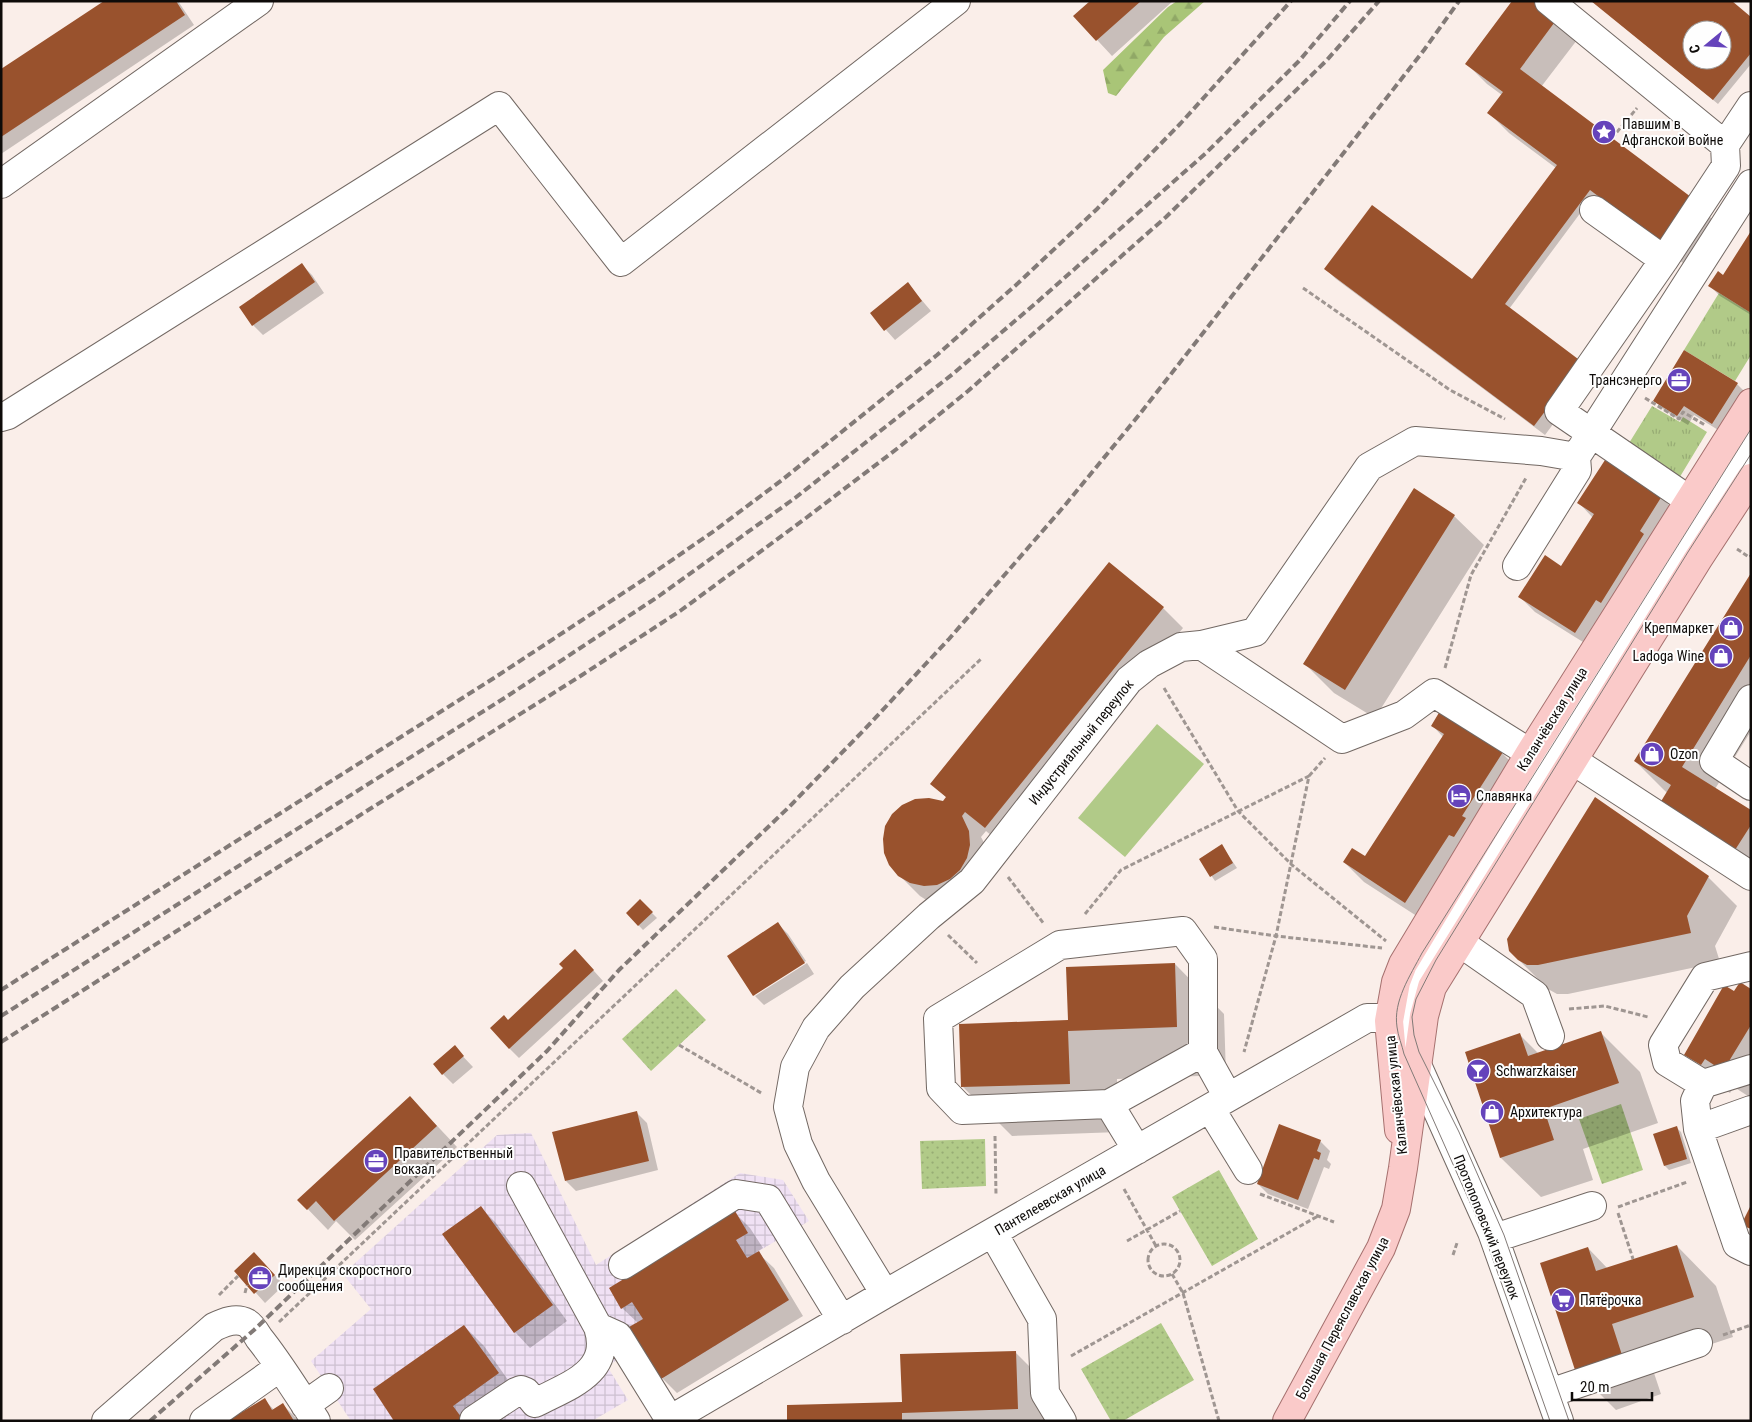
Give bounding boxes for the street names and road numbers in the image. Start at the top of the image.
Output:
street label: Каланчёвская улица [1514,664,1590,774]
street label: Индустриальный переулок [1026,676,1137,808]
street label: Каланчёвская улица [1382,1035,1410,1155]
street label: Протопоповский переулок [1451,1152,1523,1302]
street label: Пантелеевская улица [992,1162,1108,1238]
street label: Большая Переяславская улица [1292,1234,1392,1402]

